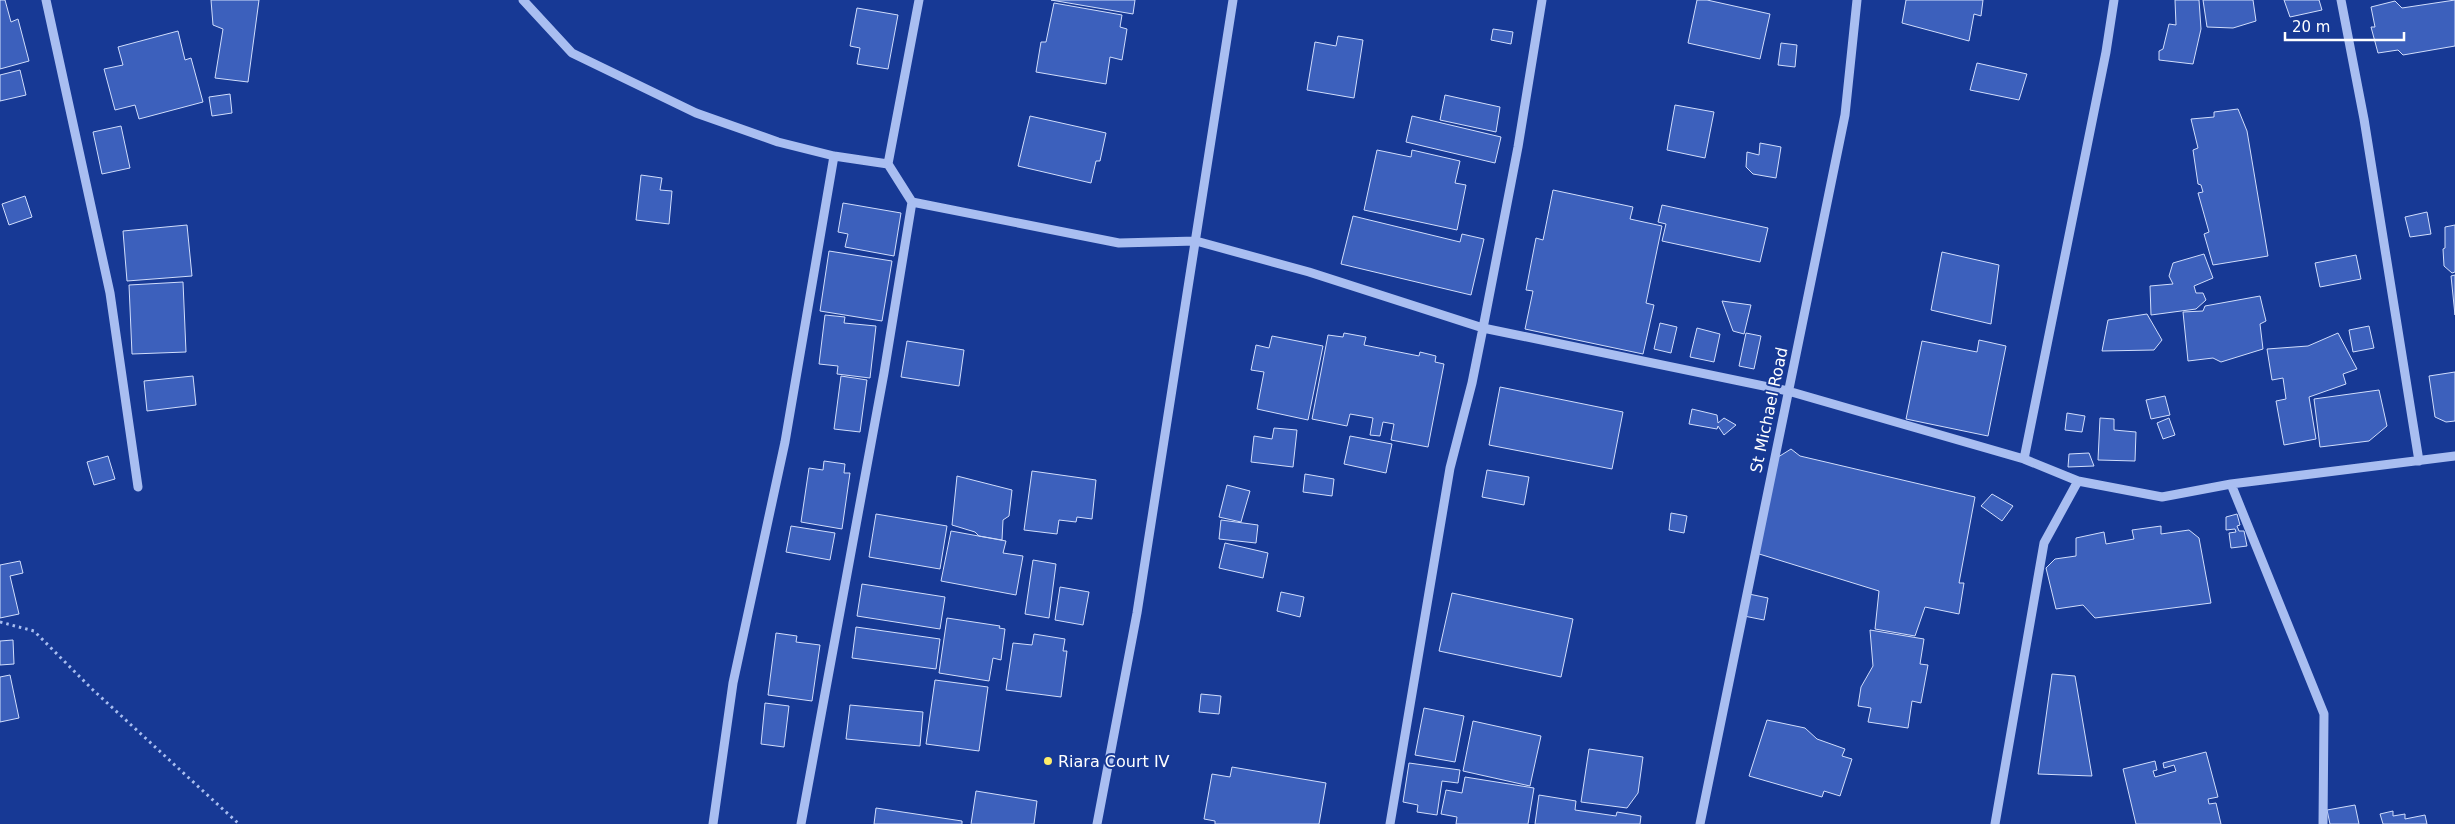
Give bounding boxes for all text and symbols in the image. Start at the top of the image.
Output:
scale bar [2285,10,2404,42]
text: 20 m [2292,18,2330,36]
street label: St Michael Road [1746,345,1792,475]
place label: Riara Court IV [1058,752,1170,771]
marker: Riara Court IV [1042,755,1054,767]

